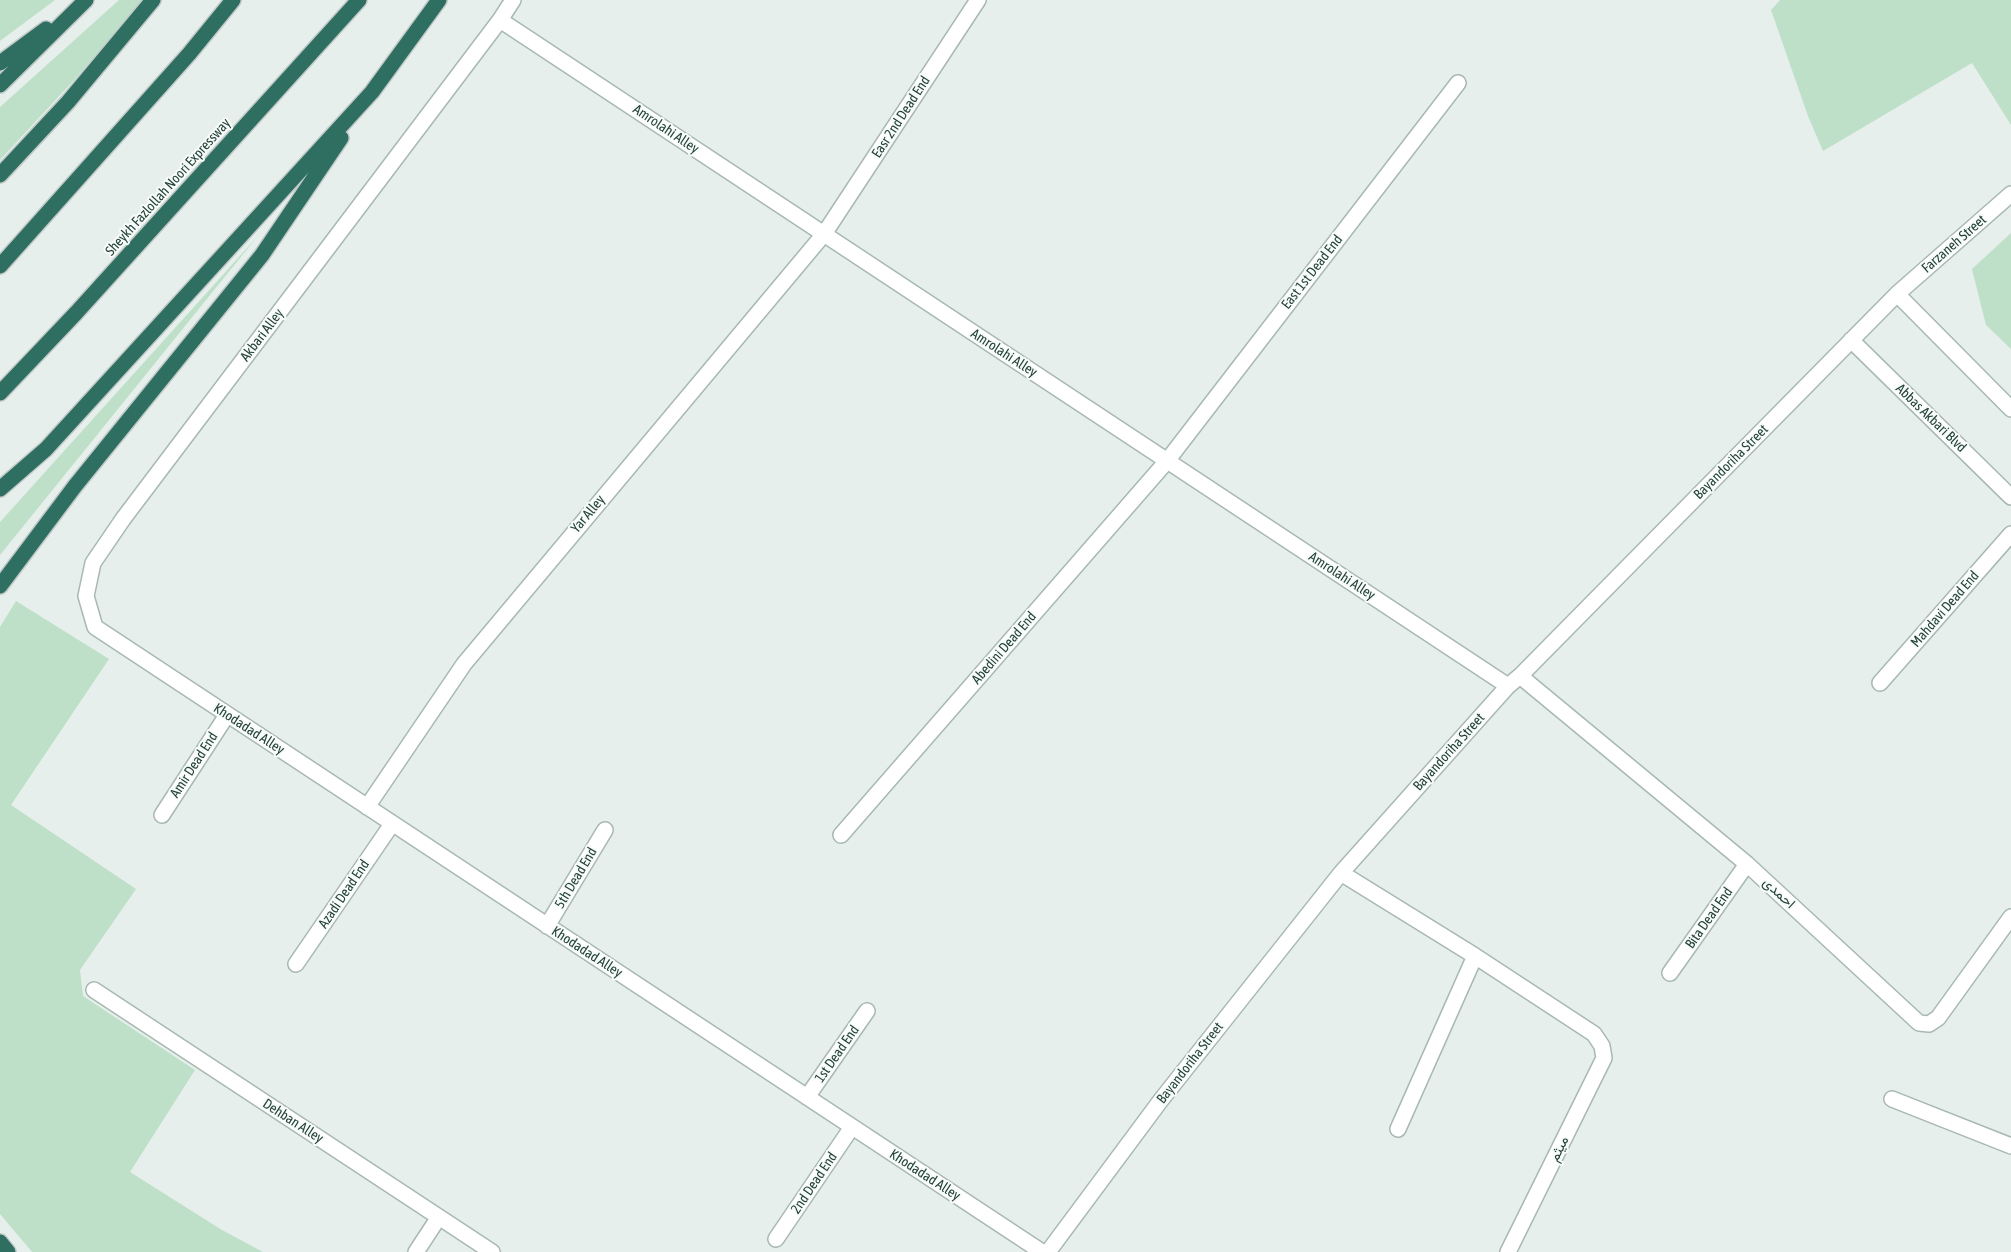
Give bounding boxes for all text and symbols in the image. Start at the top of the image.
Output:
street label: Easr 2nd Dead End [868,73,934,161]
street label: Amrolahi Alley [630,101,702,157]
street label: Sheykh Fazlollah Noori Expressway [102,115,234,259]
street label: Farzaneh Street [1918,211,1990,277]
street label: East 1st Dead End [1278,232,1346,312]
street label: Akbari Alley [237,305,287,365]
street label: Amrolahi Alley [968,325,1040,381]
street label: Abbas Akbari Blvd [1892,380,1970,456]
street label: Bayandoriha Street [1690,421,1772,503]
street label: Yar Alley [567,492,609,536]
street label: Amrolahi Alley [1306,548,1378,604]
street label: Mahdavi Dead End [1907,567,1983,651]
street label: Abedini Dead End [968,608,1040,688]
street label: Khodadad Alley [210,700,288,758]
street label: Bayandoriha Street [1410,710,1488,794]
street label: Amir Dead End [167,729,221,801]
street label: 5th Dead End [551,845,601,911]
street label: Azadi Dead End [315,857,373,931]
street label: احمدی [1759,874,1799,912]
street label: Bita Dead End [1682,884,1736,952]
street label: Khodadad Alley [548,923,626,981]
street label: Bayandoriha Street [1153,1019,1227,1107]
street label: 1st Dead End [811,1022,863,1086]
street label: Dehban Alley [260,1095,326,1147]
street label: میثم [1546,1133,1572,1165]
street label: Khodadad Alley [886,1146,964,1204]
street label: 2nd Dead End [787,1149,841,1217]

